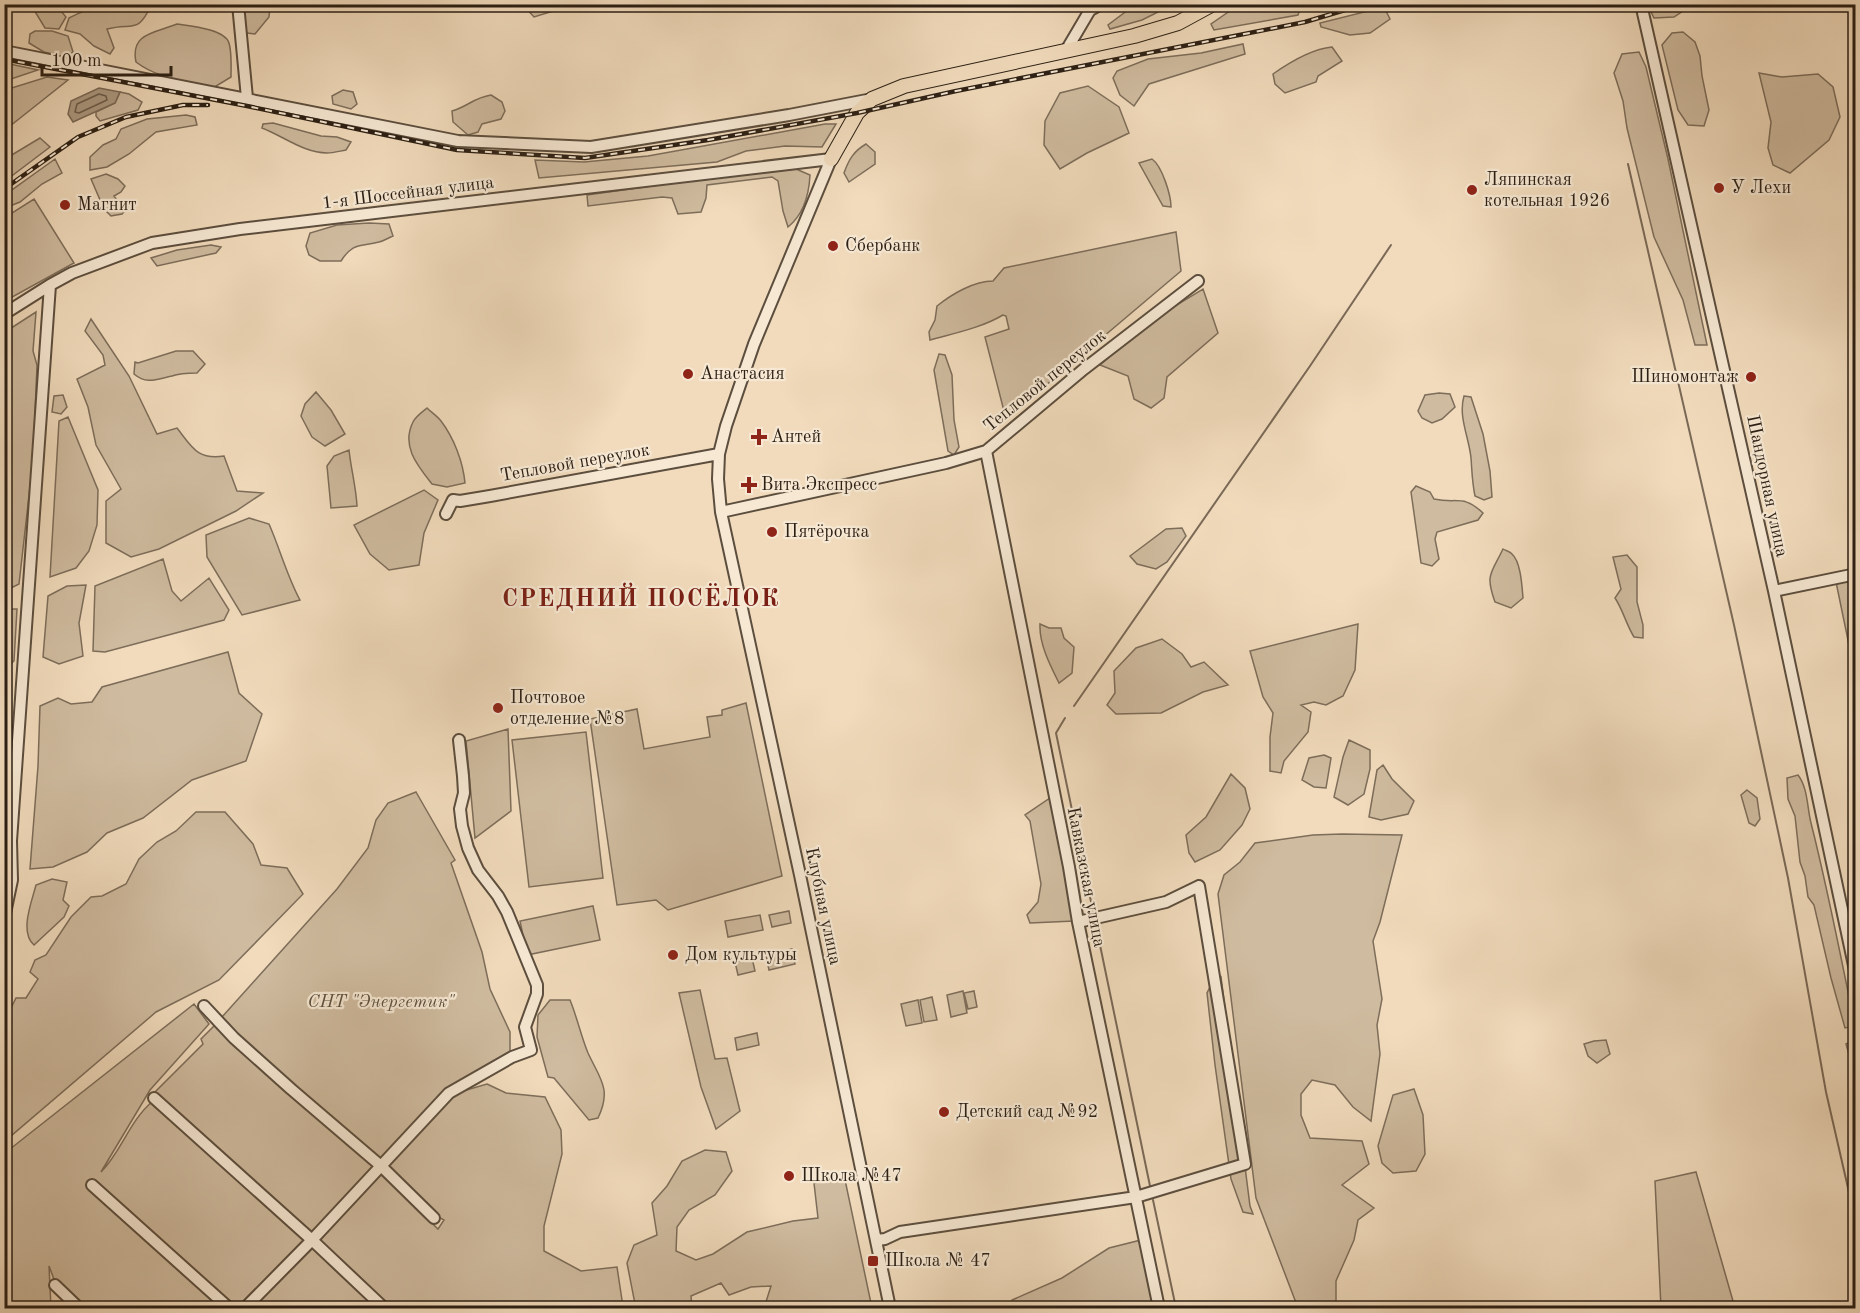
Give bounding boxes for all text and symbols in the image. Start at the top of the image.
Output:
scale bar [42,39,171,77]
text: 100 m [51,52,102,70]
place label: Ляпинская котельная 1926 [1484,171,1610,210]
street label: 1-я Шоссейная улица [321,174,495,212]
place label: У Лехи [1731,179,1791,197]
marker: У Лехи [1712,181,1726,195]
marker: Ляпинская котельная 1926 [1465,183,1479,197]
place label: Магнит [77,196,137,214]
marker: Магнит [58,198,72,212]
place label: Сбербанк [845,237,920,255]
marker: Сбербанк [826,239,840,253]
street label: Тепловой переулок [981,326,1109,436]
place label: Анастасия [700,365,785,383]
marker: Анастасия [681,367,695,381]
place label: Шиномонтаж [1631,368,1739,386]
marker: Шиномонтаж [1744,370,1758,384]
street label: Шандорная улица [1743,413,1791,559]
place label: Антей [771,428,821,446]
marker: Антей [752,430,766,444]
street label: Тепловой переулок [499,441,651,485]
place label: Вита Экспресс [761,476,877,494]
marker: Вита Экспресс [742,478,756,492]
place label: Пятёрочка [784,523,870,541]
marker: Пятёрочка [765,525,779,539]
district label: СРЕДНИЙ ПОСЁЛОК [502,582,780,612]
place label: Почтовое отделение №8 [510,689,624,728]
marker: Почтовое отделение №8 [491,701,505,715]
street label: Кавказская улица [1064,805,1108,949]
street label: Клубная улица [802,846,844,967]
place label: Дом культуры [685,946,797,964]
marker: Дом культуры [666,948,680,962]
park label: СНТ "Энергетик" [308,993,455,1011]
place label: Детский сад №92 [956,1103,1098,1121]
marker: Детский сад №92 [937,1105,951,1119]
place label: Школа №47 [801,1167,902,1185]
marker: Школа №47 [782,1169,796,1183]
place label: Школа № 47 [885,1252,991,1270]
marker: Школа № 47 [866,1254,880,1268]

